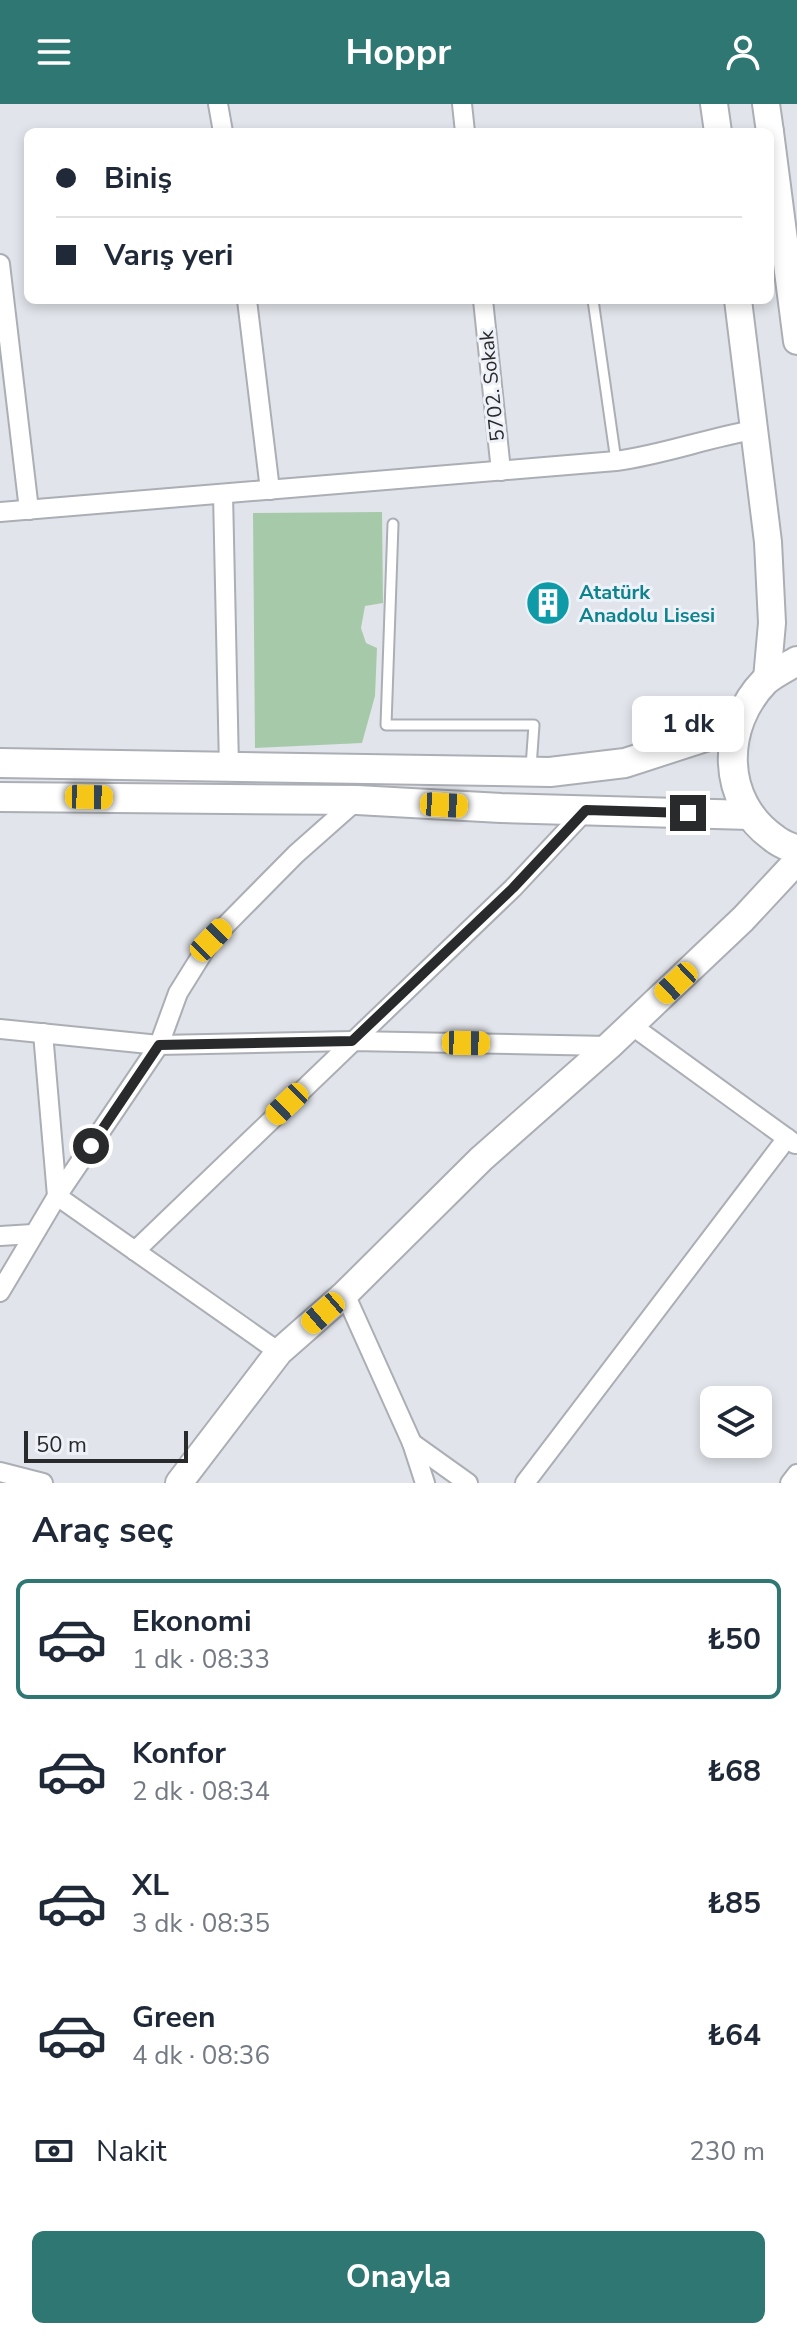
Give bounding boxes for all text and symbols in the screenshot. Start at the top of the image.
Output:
text: Hoppr [346,28,451,77]
icon: menu [32,30,76,74]
icon: person [721,30,765,74]
text: Biniş [104,158,172,199]
text: Varış yeri [104,235,233,276]
street label: 5702. Sokak [473,328,511,443]
building icon: Atatürk Anadolu Lisesi [524,579,572,627]
place label: Atatürk Anadolu Lisesi [579,579,715,629]
callout: 1 dk [632,697,744,753]
text: 1 dk [662,706,714,741]
car [65,785,113,809]
car [419,792,469,818]
route end [670,795,706,831]
car [186,914,236,966]
car [650,958,702,1008]
car [442,1031,490,1055]
car [261,1079,313,1129]
route start [73,1128,109,1164]
car [297,1288,349,1338]
map controls [700,1386,772,1458]
button: layers [700,1386,772,1458]
scale bar [24,1427,188,1463]
text: 50 m [36,1430,87,1460]
text: Araç seç [32,1506,173,1555]
text: Ekonomi [132,1601,252,1642]
icon: car [36,1603,108,1675]
text: ₺50 [707,1619,761,1660]
text: 1 dk · 08:33 [132,1642,270,1677]
text: Konfor [132,1733,226,1774]
icon: car [36,1735,108,1807]
text: ₺68 [707,1751,761,1792]
text: 2 dk · 08:34 [132,1774,270,1809]
text: XL [132,1865,169,1906]
icon: car [36,1867,108,1939]
text: ₺85 [707,1883,761,1924]
text: 3 dk · 08:35 [132,1906,270,1941]
text: Green [132,1997,216,2038]
icon: car [36,1999,108,2071]
text: ₺64 [707,2015,761,2056]
text: 4 dk · 08:36 [132,2038,270,2073]
icon: cash [32,2129,76,2173]
text: Nakit [96,2131,167,2172]
text: 230 m [689,2134,765,2169]
button: Onayla [32,2231,765,2323]

